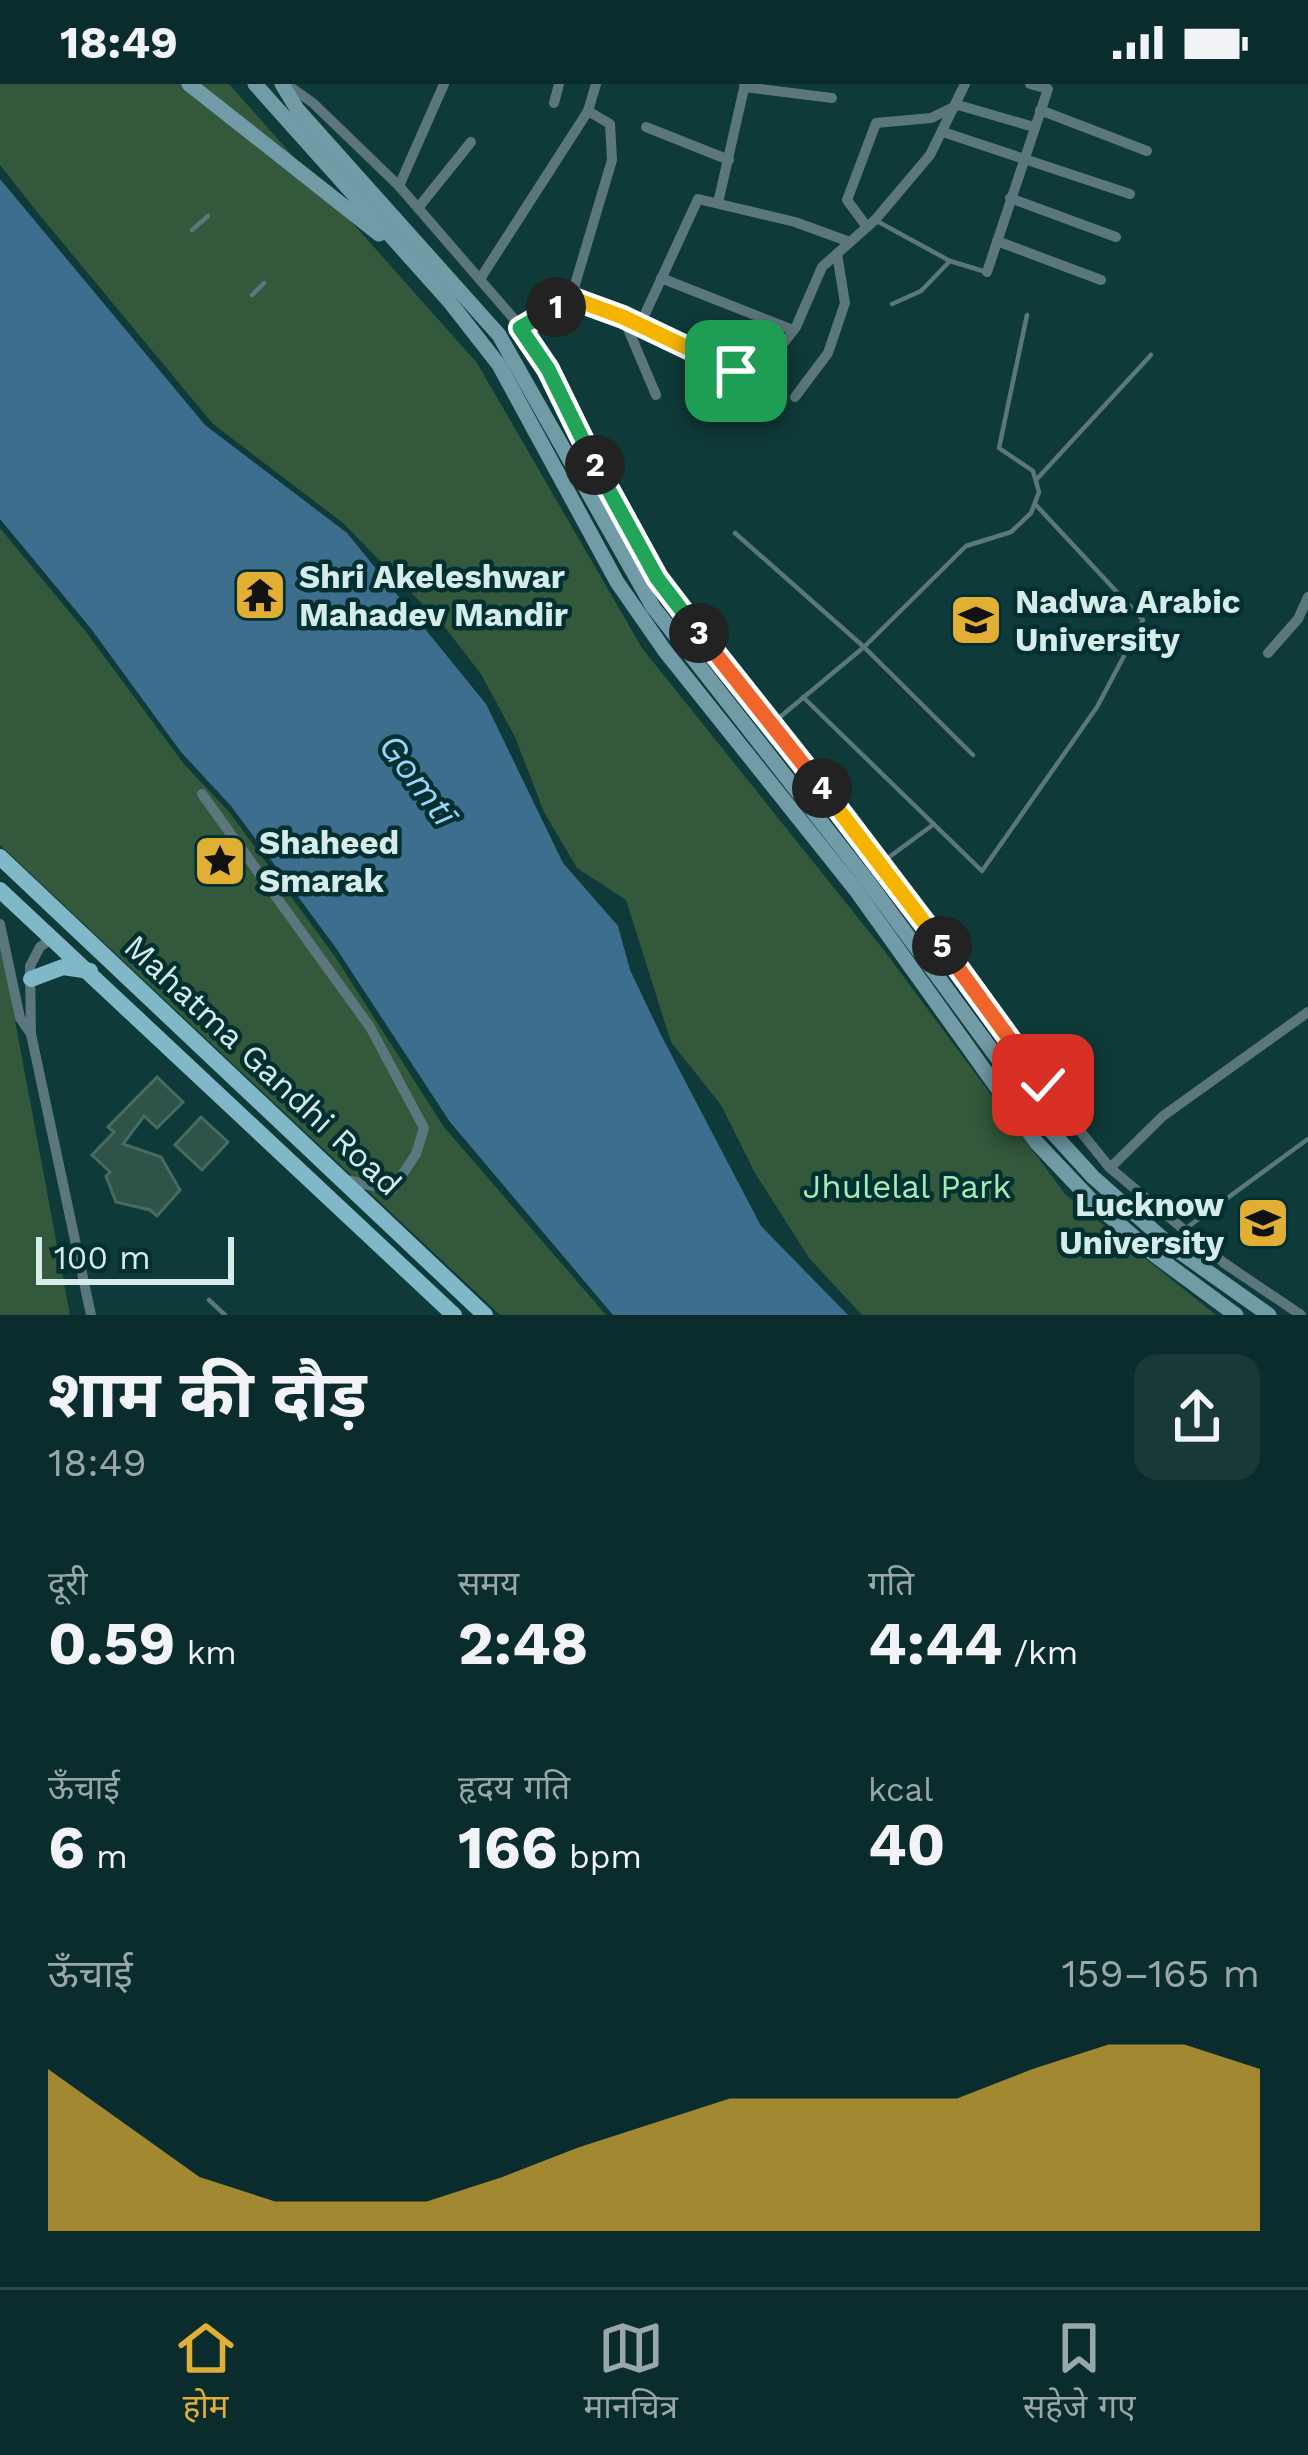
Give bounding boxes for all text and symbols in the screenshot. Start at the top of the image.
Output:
text: 18:49 [60,16,178,69]
pin: 1 [526,277,586,337]
text: 1 [549,287,563,326]
pin [685,320,787,422]
icon: arrive [703,338,769,404]
pin: 2 [565,435,625,495]
text: 2 [585,445,605,484]
place label: Shri Akeleshwar Mahadev Mandir [299,557,568,634]
temple icon: Shri Akeleshwar Mahadev Mandir [232,567,288,623]
place label: Nadwa Arabic University [1015,582,1241,659]
school or university icon: Nadwa Arabic University [948,592,1004,648]
pin: 3 [669,603,729,663]
text: 3 [689,613,709,652]
water label: Gomtī [370,726,468,836]
pin: 4 [792,758,852,818]
text: 4 [811,768,833,807]
place label: Shaheed Smarak [259,823,399,900]
place icon: Shaheed Smarak [192,833,248,889]
pin: 5 [912,916,972,976]
text: 5 [932,926,952,965]
street label: Mahatma Gandhi Road [116,927,410,1203]
pin [992,1034,1094,1136]
icon: check [1010,1052,1076,1118]
park label: Jhulelal Park [803,1167,1011,1206]
place label: Lucknow University [1059,1185,1224,1262]
school or university icon: Lucknow University [1235,1195,1291,1251]
scale bar [36,1231,234,1284]
text: 100 m [54,1238,151,1277]
button: share [1134,1354,1260,1480]
text: शाम की दौड़ [48,1356,367,1433]
text: 18:49 [48,1440,147,1485]
text: दूरी [48,1564,88,1603]
text: समय [458,1564,519,1603]
text: गति [868,1564,914,1603]
text: 0.59 [48,1608,175,1679]
text: 2:48 [458,1608,588,1679]
text: 4:44 [868,1608,1002,1679]
text: km [175,1633,237,1672]
text: /km [1002,1633,1078,1672]
text: ऊँचाई [48,1768,120,1807]
text: हृदय गति [458,1768,570,1807]
text: kcal [868,1770,933,1809]
text: 40 [868,1809,945,1880]
text: 6 [48,1812,85,1883]
text: 166 [458,1812,558,1883]
text: m [85,1837,128,1876]
text: bpm [558,1837,642,1876]
text: ऊँचाई [48,1951,133,1996]
text: 159–165 m [1062,1951,1260,1996]
tab: होम [173,2315,239,2431]
tab: मानचित्र [584,2315,678,2431]
tab: सहेजे गए [1023,2315,1135,2431]

